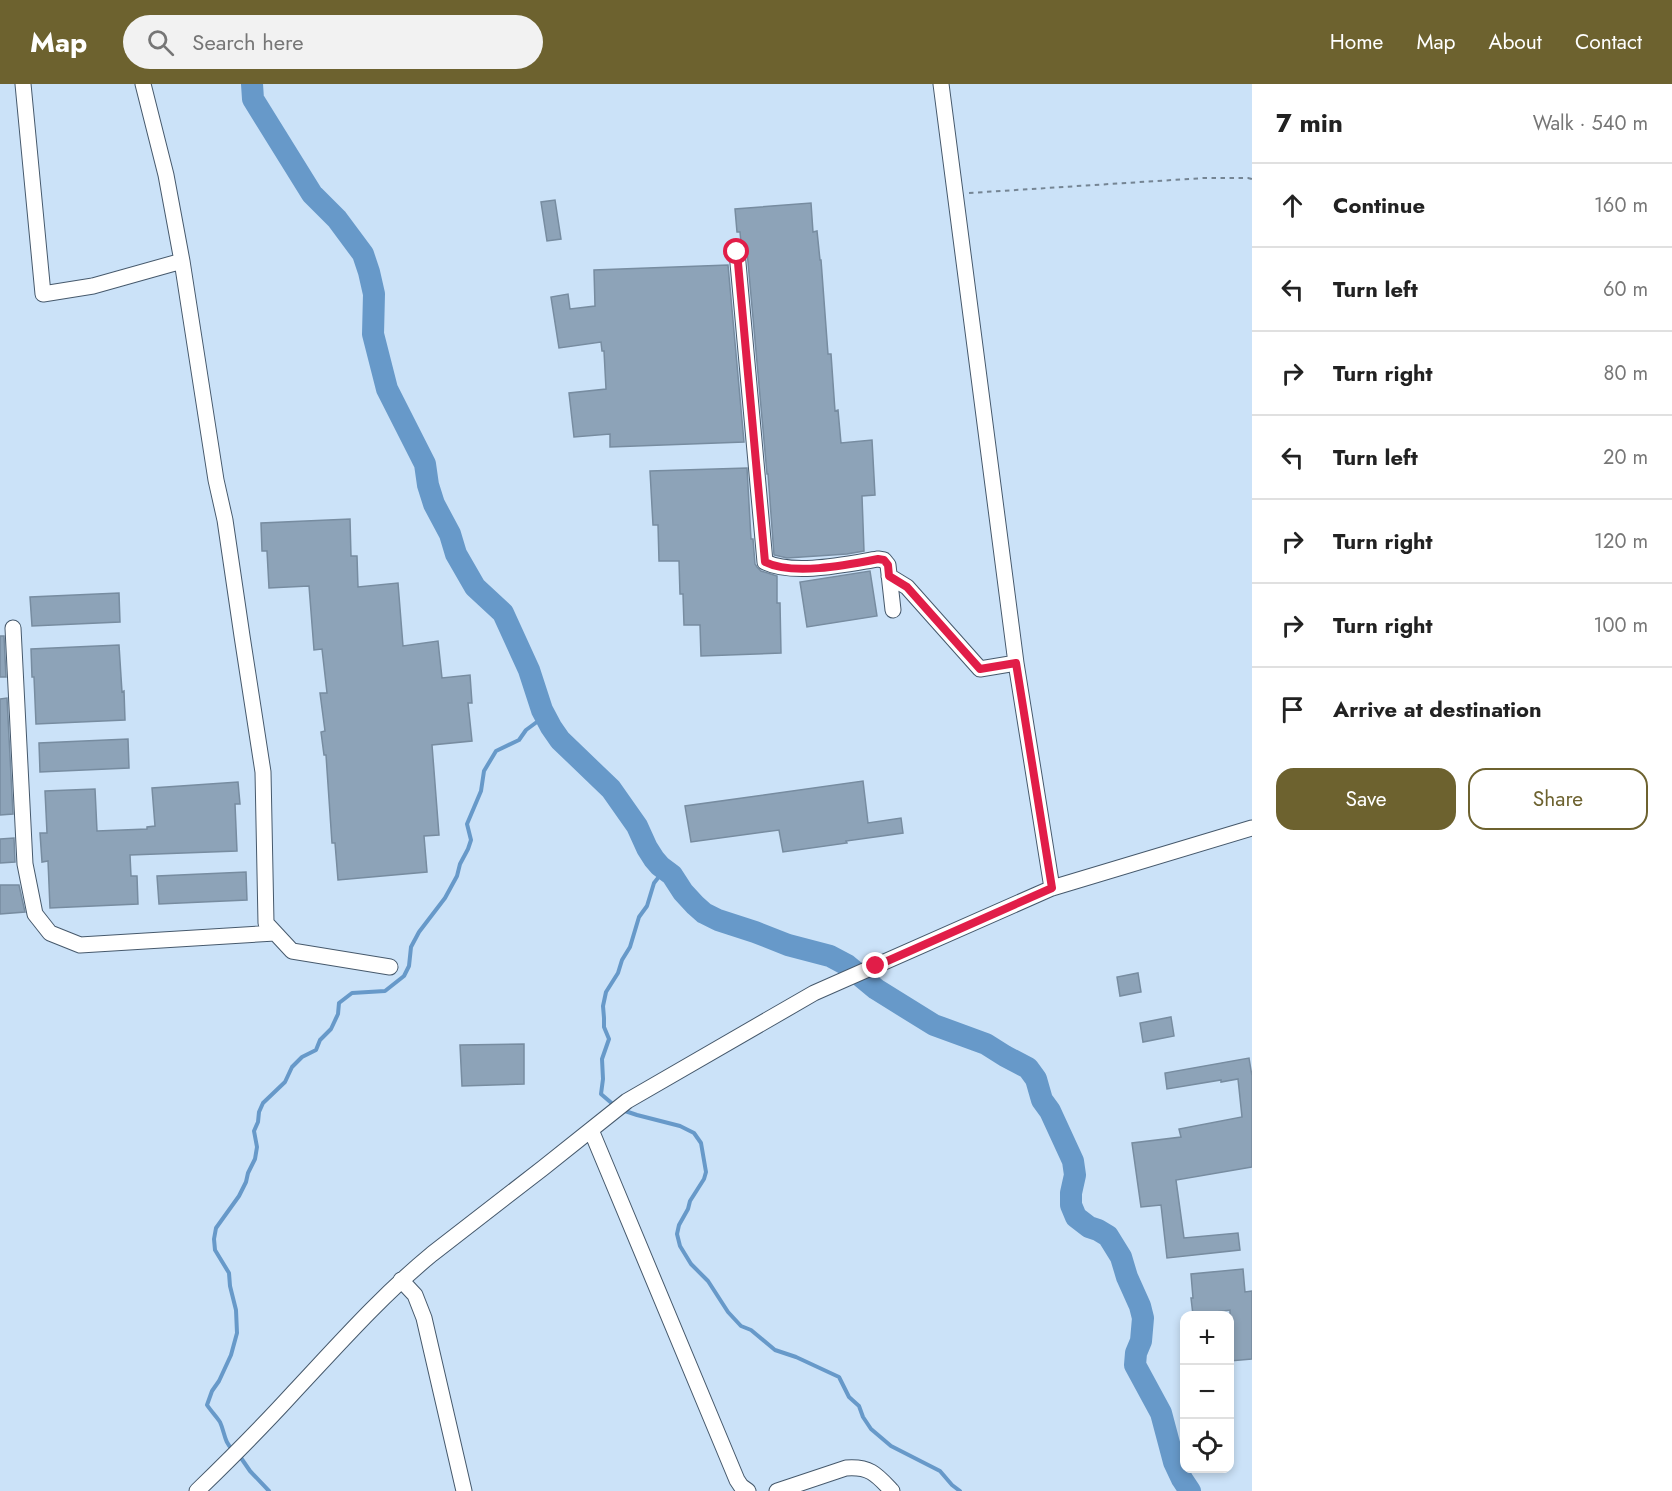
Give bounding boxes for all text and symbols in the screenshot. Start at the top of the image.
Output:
search box [123,15,543,69]
text: Map [30,22,87,63]
icon: search [144,26,177,59]
text: Search here [192,26,304,58]
text: Home [1330,27,1383,57]
text: Map [1416,27,1456,57]
text: About [1489,27,1542,57]
text: Contact [1575,27,1642,57]
text: 7 min [1276,104,1343,142]
text: Walk · 540 m [1533,109,1648,138]
icon: ahead [1276,189,1309,222]
text: Continue [1333,189,1425,221]
text: 160 m [1594,191,1648,220]
route start [723,238,749,264]
icon: left [1276,273,1309,306]
text: Turn left [1333,273,1418,305]
text: 60 m [1603,275,1648,304]
icon: right [1276,357,1309,390]
text: Turn right [1333,357,1433,389]
text: 80 m [1603,359,1648,388]
icon: left [1276,441,1309,474]
text: Turn left [1333,441,1418,473]
text: 20 m [1603,443,1648,472]
icon: right [1276,525,1309,558]
text: Turn right [1333,525,1433,557]
text: 120 m [1594,527,1648,556]
icon: right [1276,609,1309,642]
text: Turn right [1333,609,1433,641]
text: 100 m [1593,611,1648,640]
icon: arrive [1276,693,1309,726]
text: Arrive at destination [1333,693,1542,725]
button: Save [1276,768,1456,830]
button: Share [1468,768,1648,830]
route end [862,952,888,978]
map controls [1180,1311,1234,1473]
button: + [1180,1311,1234,1365]
button: − [1180,1365,1234,1419]
button: locate [1180,1419,1234,1473]

